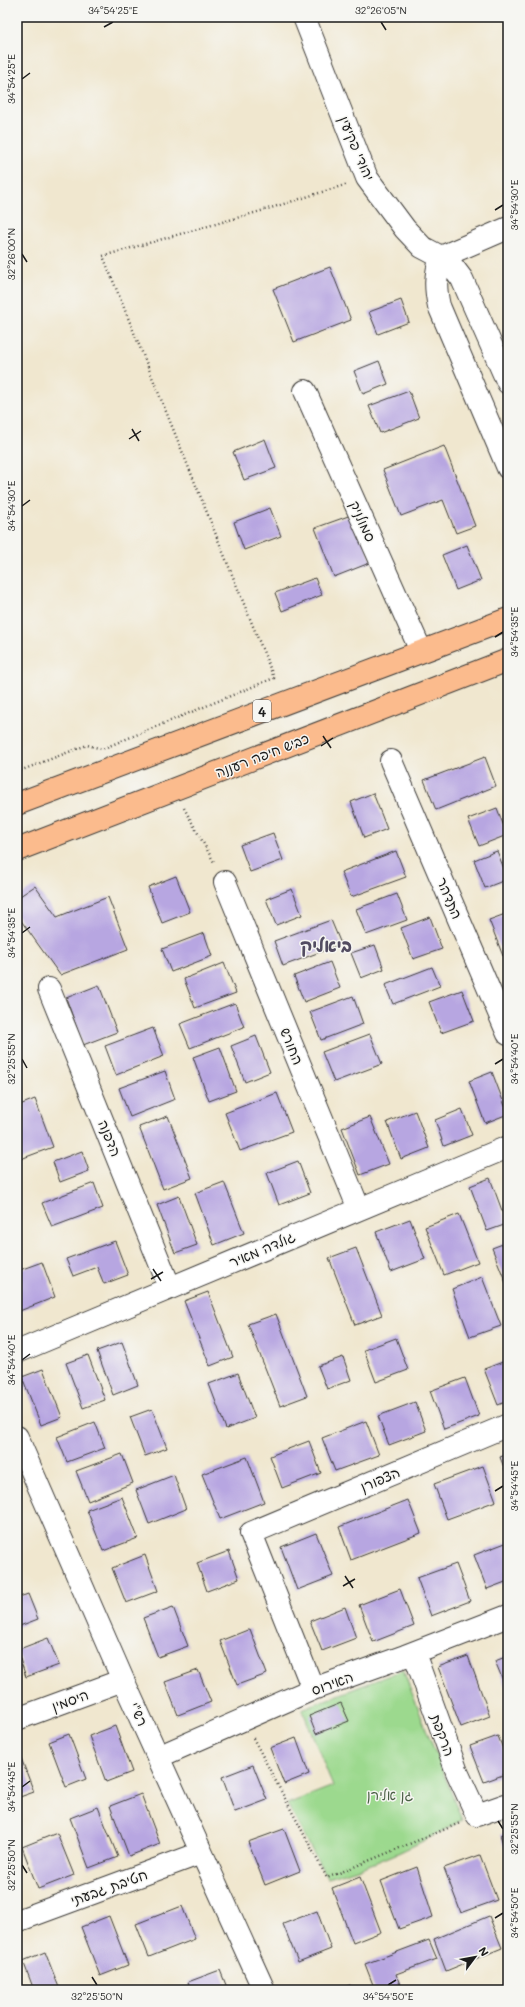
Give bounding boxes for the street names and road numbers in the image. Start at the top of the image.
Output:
street label: יהודי פקיעין [335,113,379,183]
street label: סמולניק [346,497,380,545]
road number: 4 [253,700,271,722]
street label: כביש חיפה רעננה [212,728,312,782]
street label: התדהר [433,874,467,922]
street label: החורש [276,1025,308,1067]
street label: הדפנה [94,1117,126,1159]
street label: גולדה מאיר [226,1226,298,1271]
street label: הצפורן [357,1462,403,1496]
street label: האירוס [308,1667,356,1699]
street label: היסמין [49,1685,91,1715]
street label: רש"י [125,1699,153,1729]
street label: הרקפת [426,1710,459,1759]
street label: חטיבת גבעתי [68,1864,150,1910]

